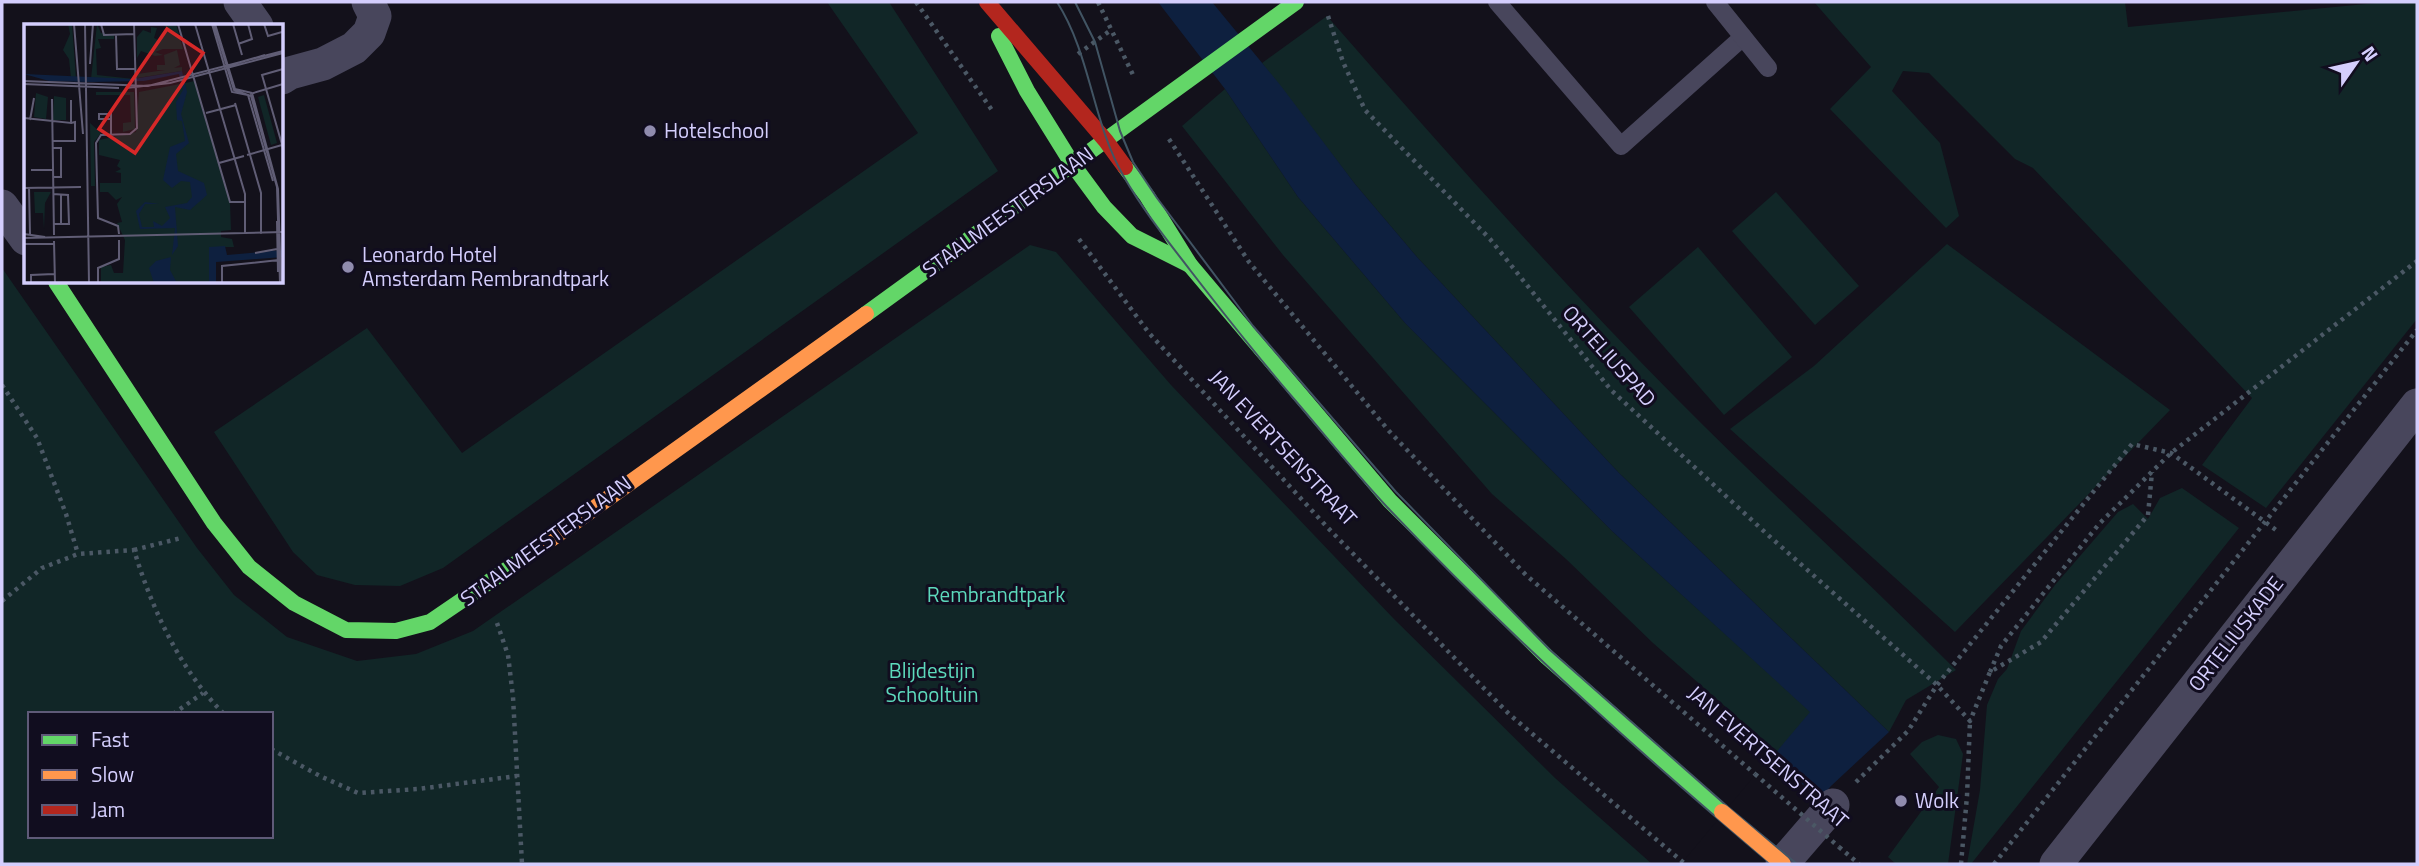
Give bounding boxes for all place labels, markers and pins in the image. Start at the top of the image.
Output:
place label: Hotelschool [664,114,769,146]
marker: Hotelschool [642,123,658,139]
place label: Leonardo Hotel Amsterdam Rembrandtpark [362,238,609,294]
marker: Leonardo Hotel Amsterdam Rembrandtpark [340,259,356,275]
place label: Wolk [1915,784,1959,816]
marker: Wolk [1893,793,1909,809]

